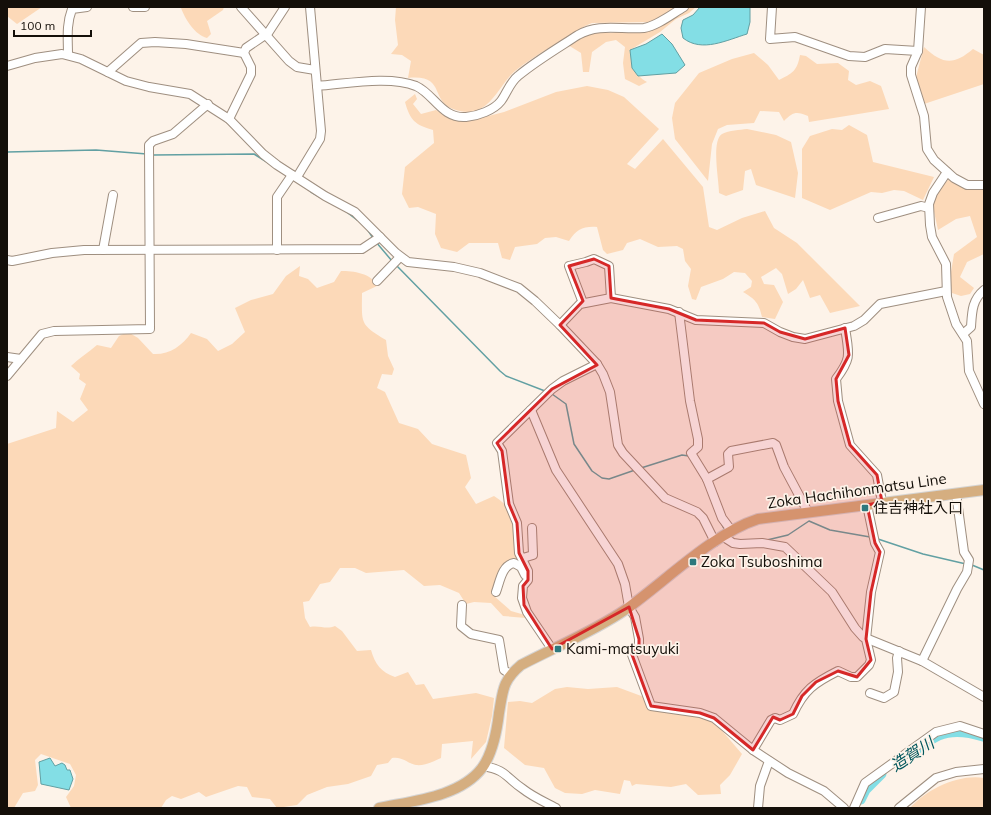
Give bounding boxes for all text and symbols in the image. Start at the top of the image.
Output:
scale bar [14,12,91,38]
text: 100 m [20,18,55,33]
street label: Zoka Hachihonmatsu Line [766,469,948,512]
place label: 住吉神社入口 [873,498,963,517]
marker: 住吉神社入口 [860,503,870,513]
place label: Zoka Tsuboshima [701,552,822,571]
marker: Zoka Tsuboshima [688,557,698,567]
place label: Kami-matsuyuki [566,639,679,658]
marker: Kami-matsuyuki [553,644,563,654]
water label: 造賀川 [886,731,939,775]

